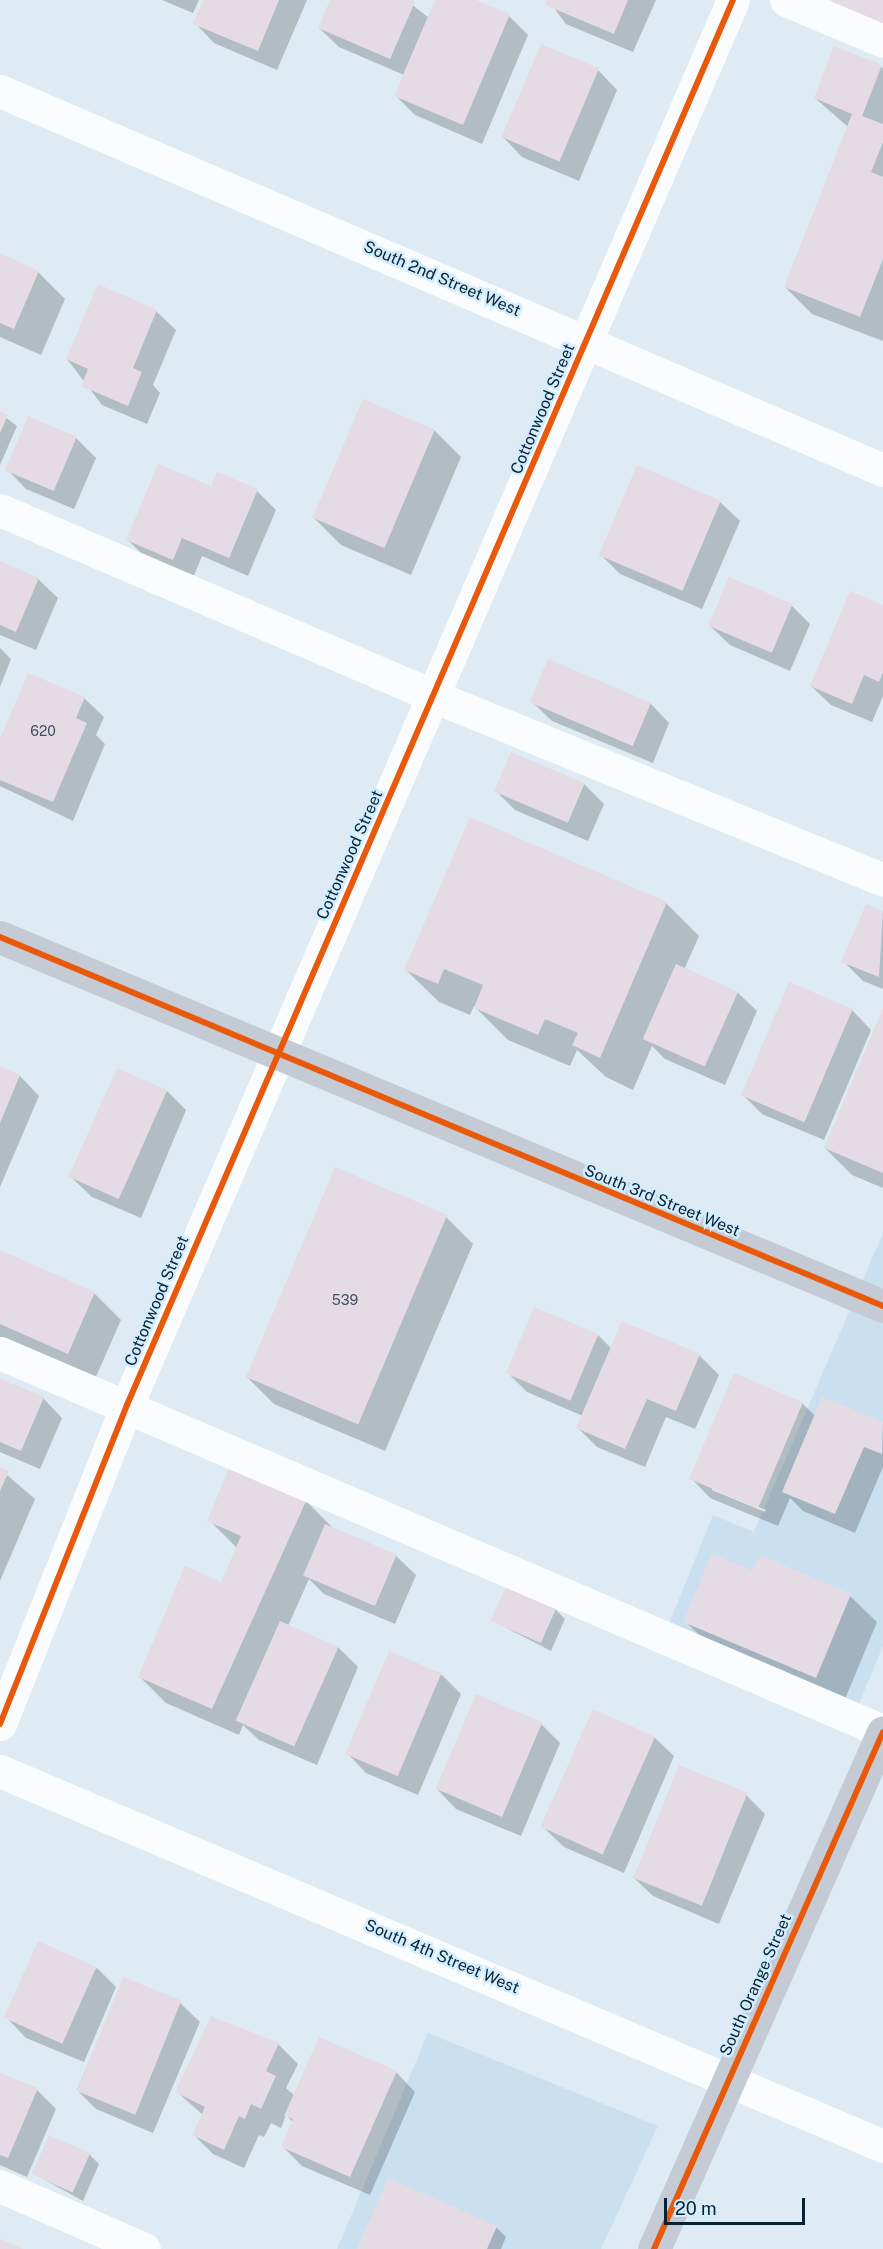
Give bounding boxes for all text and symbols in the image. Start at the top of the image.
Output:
street label: South 2nd Street West [361,237,523,321]
street label: Cottonwood Street [507,341,579,477]
house number: 620 [30,723,56,739]
street label: Cottonwood Street [313,787,387,923]
street label: South 3rd Street West [581,1161,743,1241]
street label: Cottonwood Street [121,1233,193,1369]
house number: 539 [332,1292,358,1308]
street label: South Orange Street [716,1911,796,2059]
street label: South 4th Street West [362,1916,522,1998]
scale bar [667,2186,808,2224]
text: 20 m [675,2198,717,2219]

